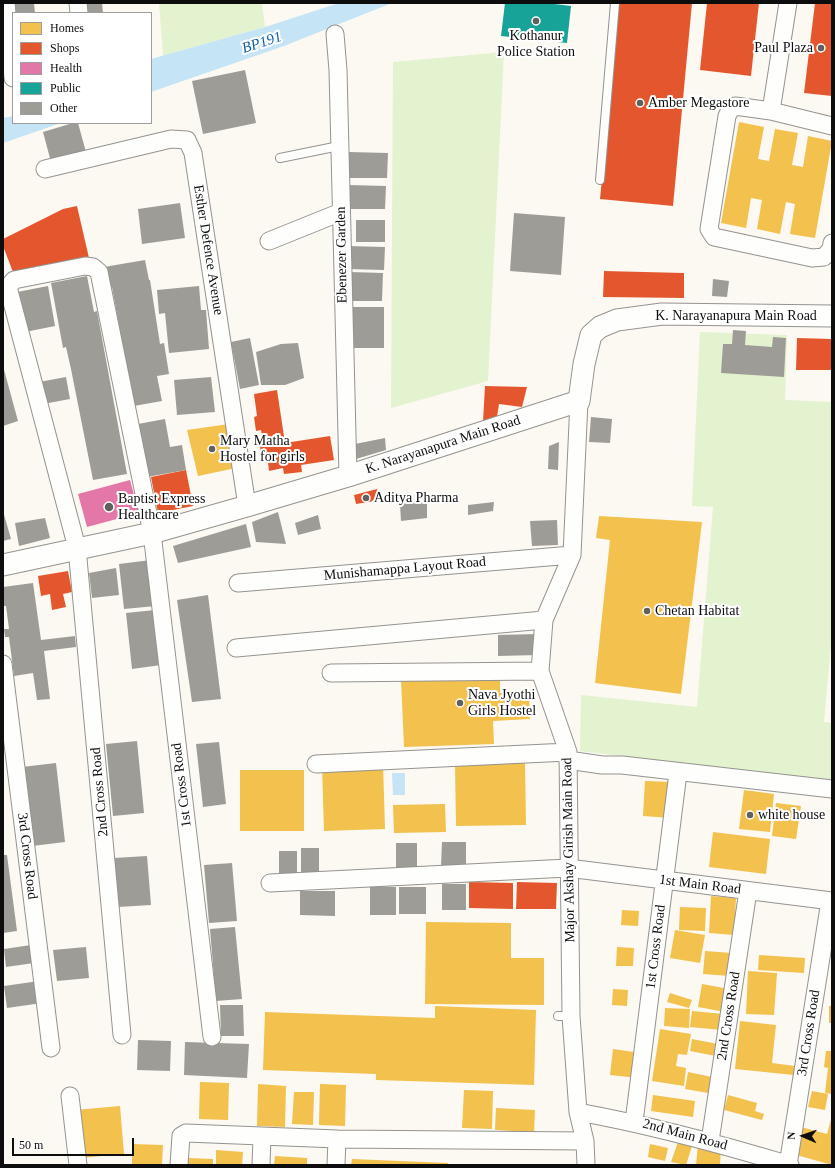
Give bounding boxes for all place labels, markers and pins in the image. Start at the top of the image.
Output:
marker: Kothanur Police Station [531,16,541,26]
place label: Kothanur Police Station [497,28,575,60]
place label: Paul Plaza [754,40,813,56]
marker: Paul Plaza [816,43,826,53]
place label: Amber Megastore [648,95,749,111]
marker: Amber Megastore [635,98,645,108]
place label: Mary Matha Hostel for girls [220,433,305,466]
marker: Mary Matha Hostel for girls [207,444,217,454]
place label: Aditya Pharma [374,490,458,506]
place label: Baptist Express Healthcare [118,491,205,524]
marker: Aditya Pharma [361,493,371,503]
marker: Baptist Express Healthcare [103,501,115,513]
place label: Chetan Habitat [655,603,739,619]
marker: Chetan Habitat [642,606,652,616]
place label: Nava Jyothi Girls Hostel [468,687,536,720]
marker: Nava Jyothi Girls Hostel [455,698,465,708]
place label: white house [758,807,825,823]
marker: white house [745,810,755,820]

